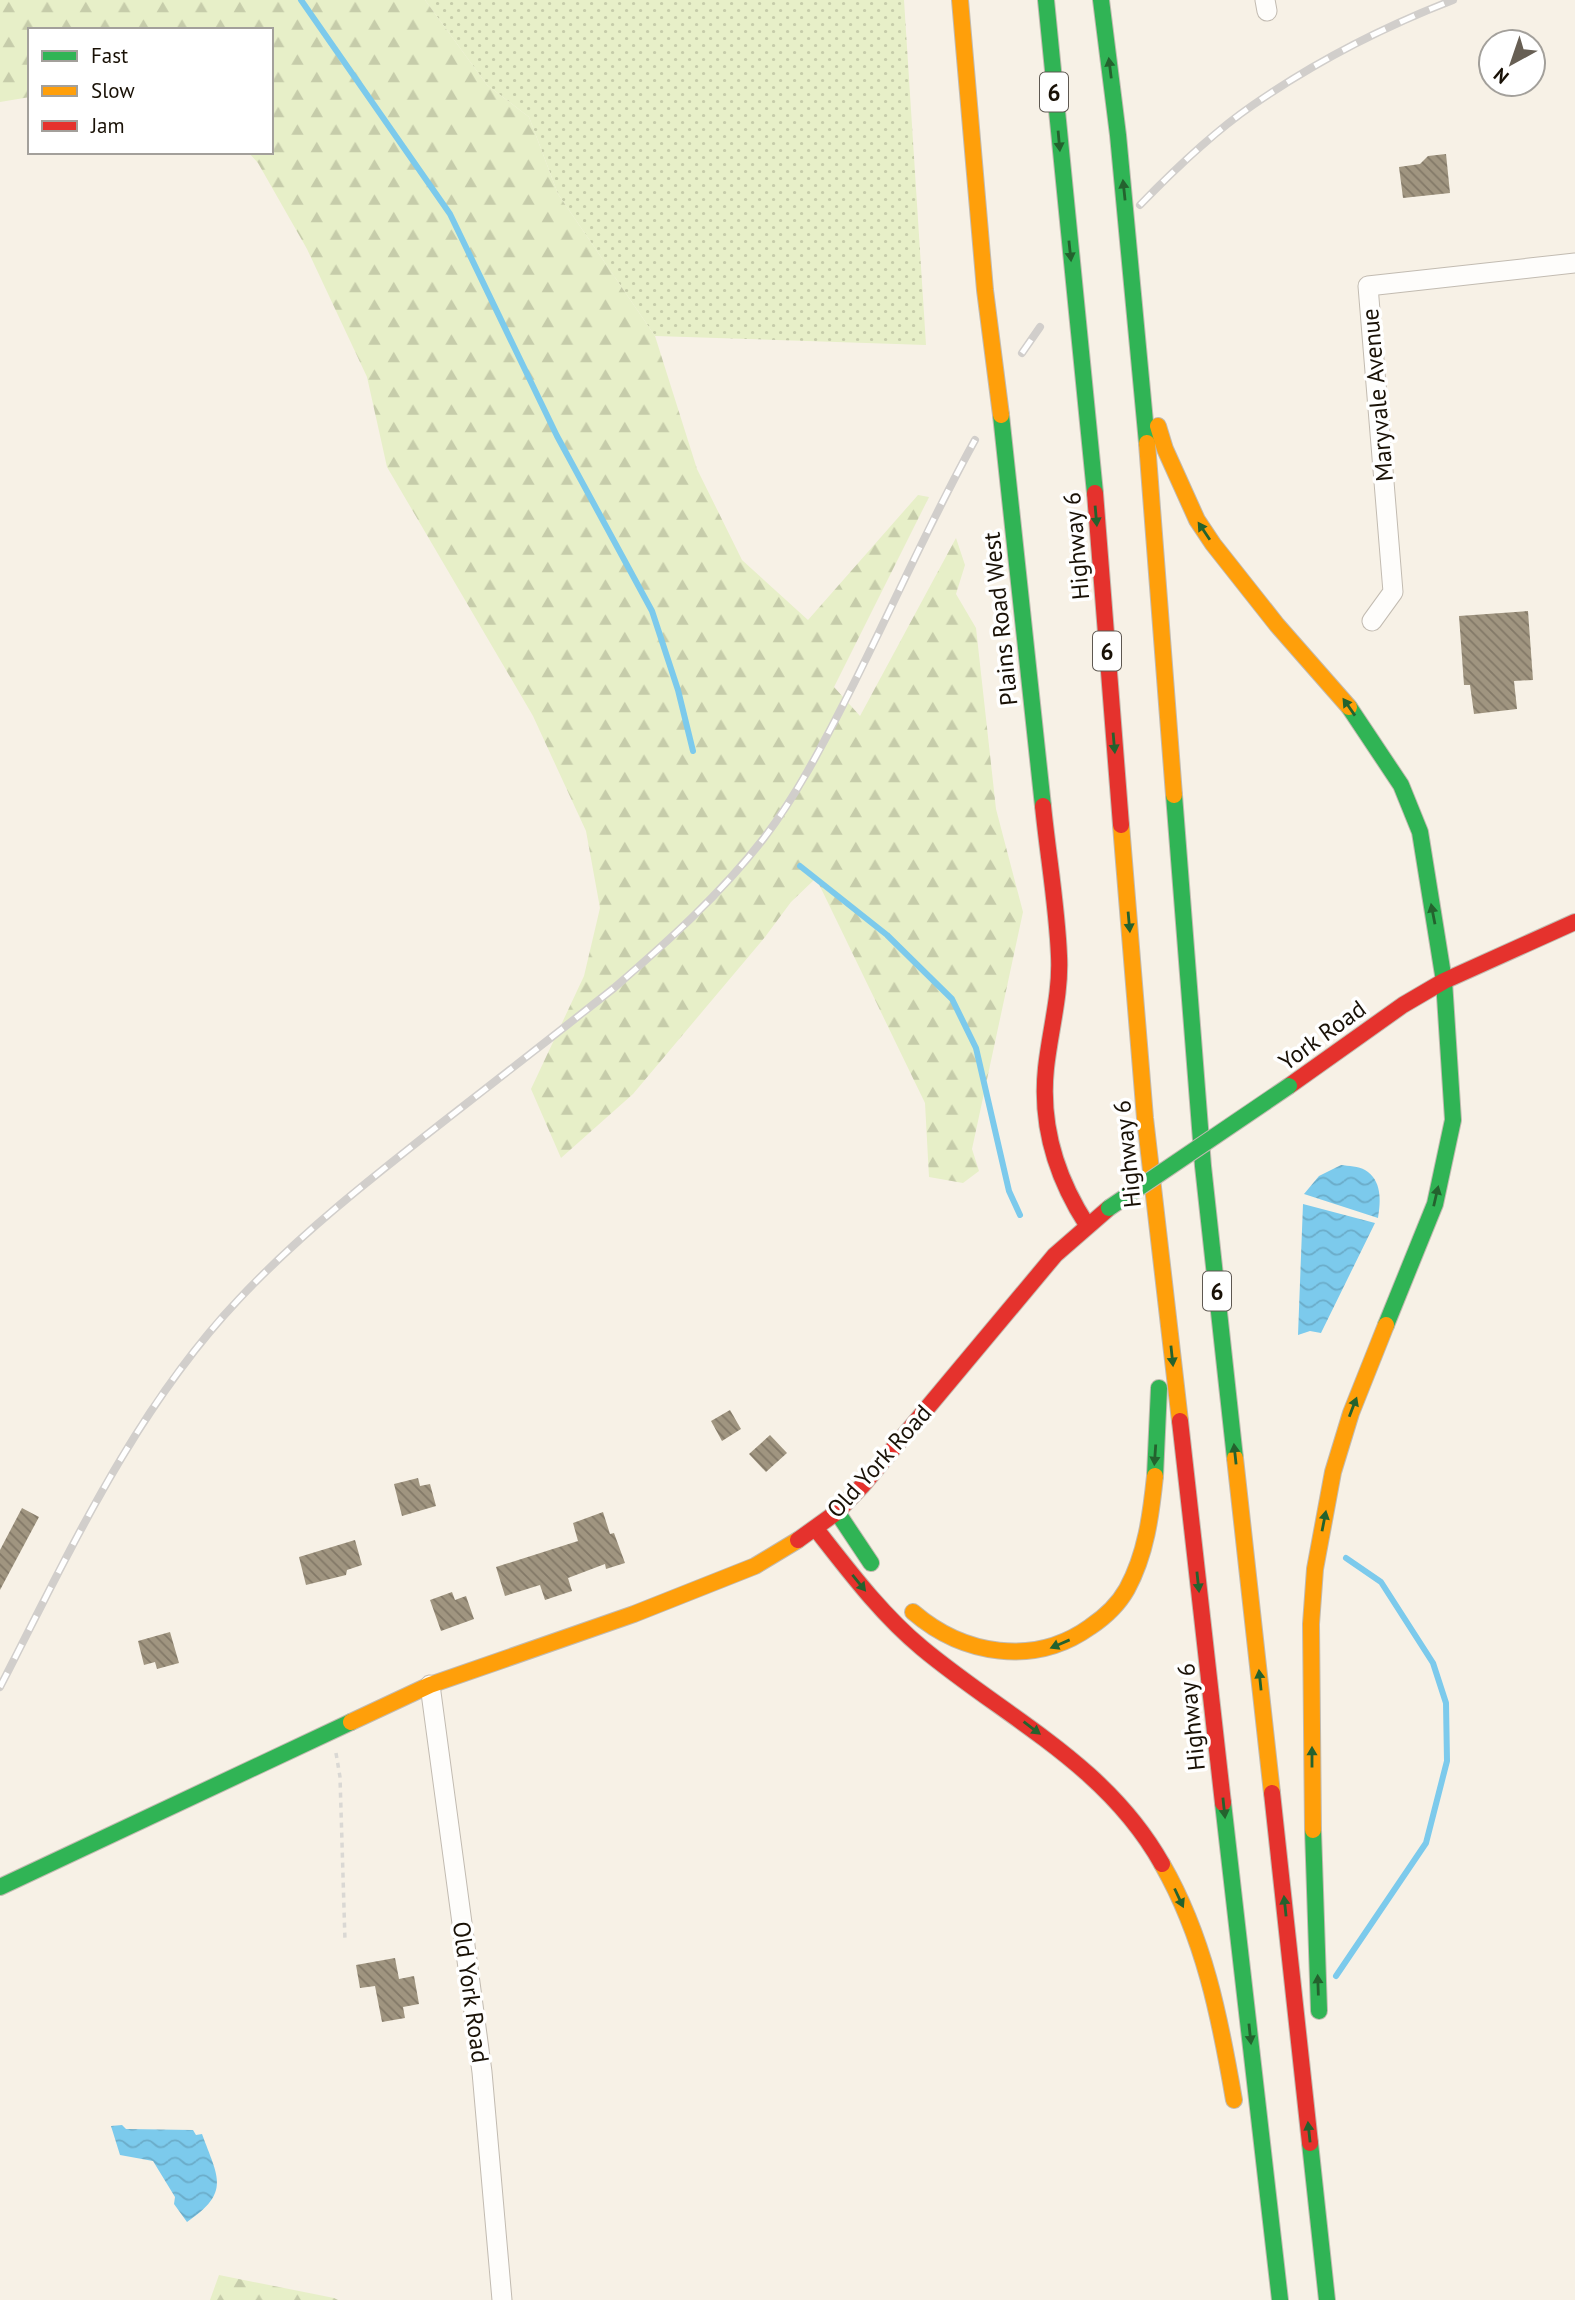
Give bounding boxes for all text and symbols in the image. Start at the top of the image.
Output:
legend [28,28,273,154]
north arrow [1477,28,1547,98]
text: Fast [91,42,128,69]
one-way arrow [1104,57,1115,79]
text: N [1489,63,1514,89]
road number: 6 [1040,72,1068,111]
text: Slow [91,77,135,104]
text: Jam [90,112,125,139]
one-way arrow [1054,130,1065,152]
one-way arrow [1118,179,1129,201]
one-way arrow [1065,240,1076,262]
street label: Maryvale Avenue [1354,307,1400,483]
street label: Highway 6 [1056,491,1096,601]
one-way arrow [1091,505,1102,527]
one-way arrow [1198,521,1211,541]
street label: Plains Road West [975,531,1025,707]
road number: 6 [1093,632,1121,670]
one-way arrow [1342,698,1356,716]
one-way arrow [1109,732,1120,754]
one-way arrow [1427,903,1438,925]
one-way arrow [1124,912,1135,934]
street label: York Road [1272,993,1372,1077]
street label: Highway 6 [1106,1099,1148,1209]
one-way arrow [1431,1185,1442,1207]
road number: 6 [1203,1272,1231,1310]
one-way arrow [1167,1345,1178,1367]
one-way arrow [1348,1397,1359,1418]
street label: Old York Road [820,1398,938,1524]
one-way arrow [1229,1443,1240,1465]
one-way arrow [1149,1444,1160,1466]
one-way arrow [1319,1510,1330,1532]
one-way arrow [1193,1571,1204,1593]
one-way arrow [851,1573,866,1591]
one-way arrow [1049,1639,1070,1650]
street label: Highway 6 [1170,1662,1212,1772]
one-way arrow [1254,1669,1265,1691]
one-way arrow [1023,1721,1041,1735]
one-way arrow [1306,1746,1318,1768]
one-way arrow [1218,1797,1229,1819]
one-way arrow [1174,1887,1185,1908]
one-way arrow [1279,1895,1290,1917]
street label: Old York Road [446,1919,496,2065]
one-way arrow [1312,1973,1323,1995]
one-way arrow [1244,2023,1255,2045]
one-way arrow [1303,2121,1314,2143]

